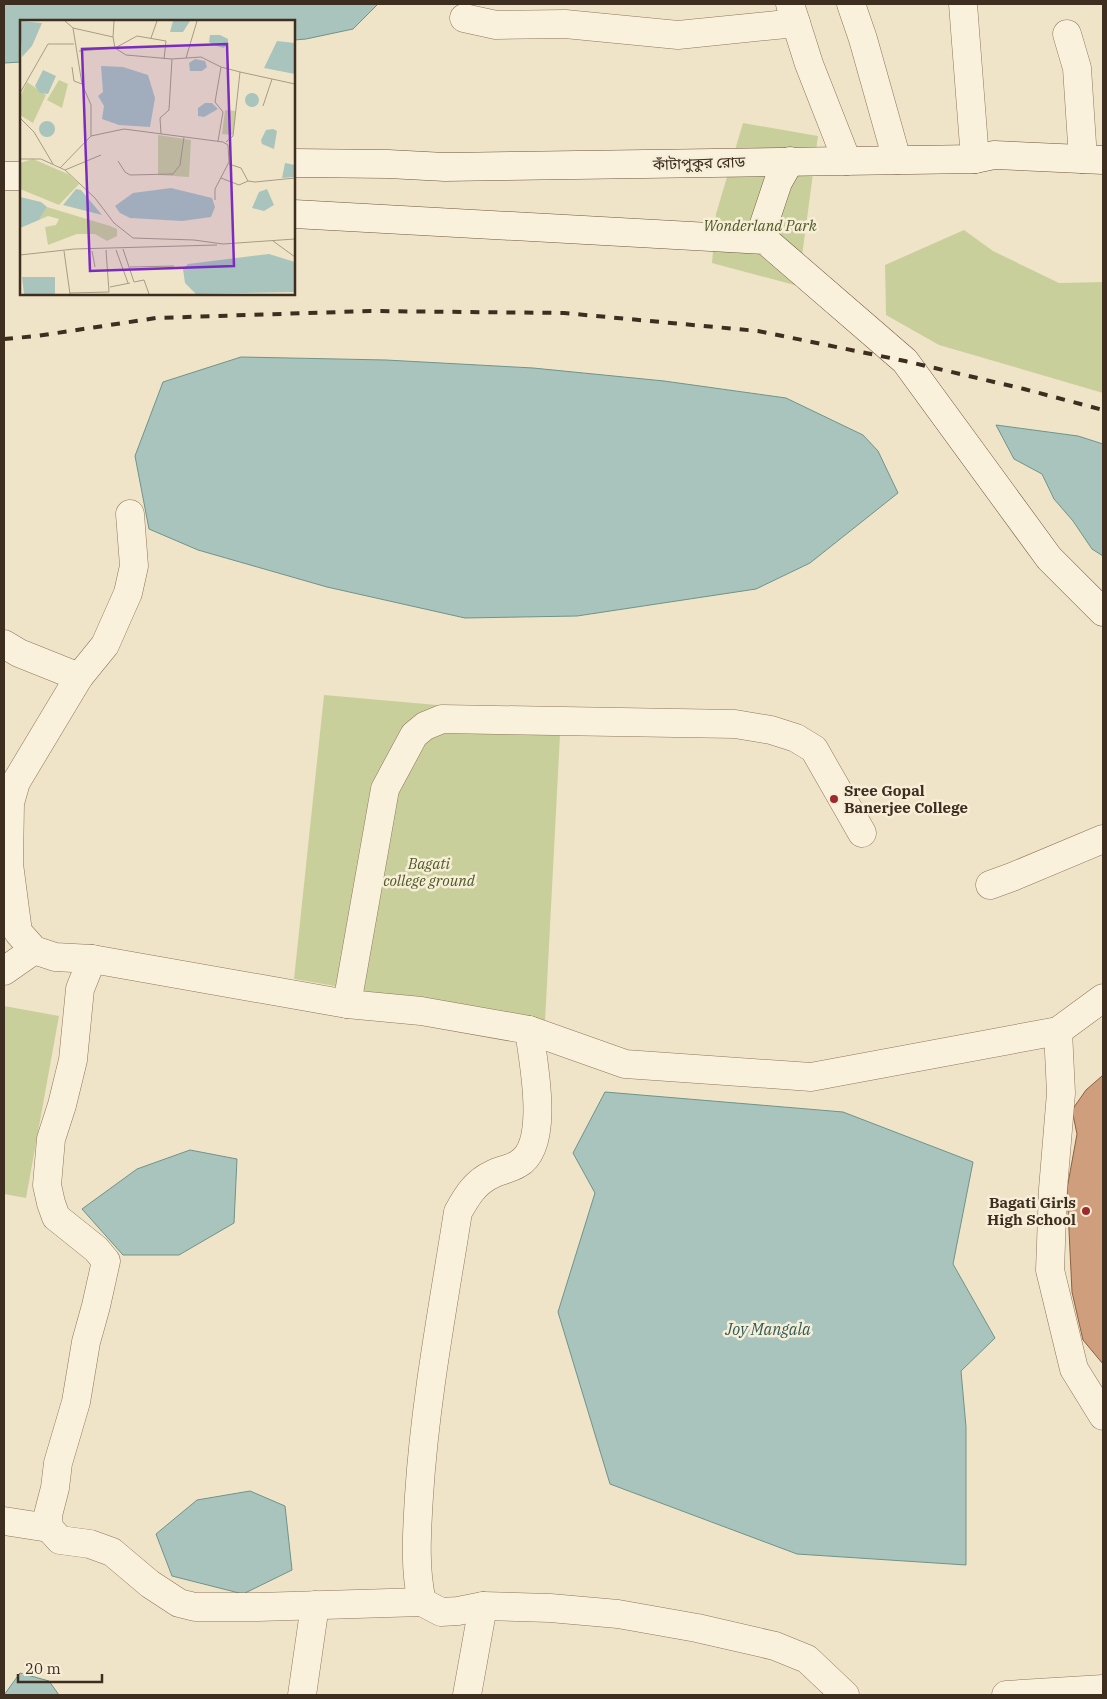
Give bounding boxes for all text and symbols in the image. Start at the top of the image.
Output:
inset map [20,20,295,295]
street label: কাঁটাপুকুর রোড [651,152,746,174]
park label: Wonderland Park [703,216,817,235]
place label: Sree Gopal Banerjee College [844,781,968,817]
marker: Sree Gopal Banerjee College [828,793,840,805]
park label: Bagati college ground [383,854,476,890]
place label: Bagati Girls High School [987,1193,1076,1229]
marker: Bagati Girls High School [1080,1205,1092,1217]
water label: Joy Mangala [724,1319,811,1339]
scale bar [18,1652,101,1684]
text: 20 m [25,1659,61,1678]

